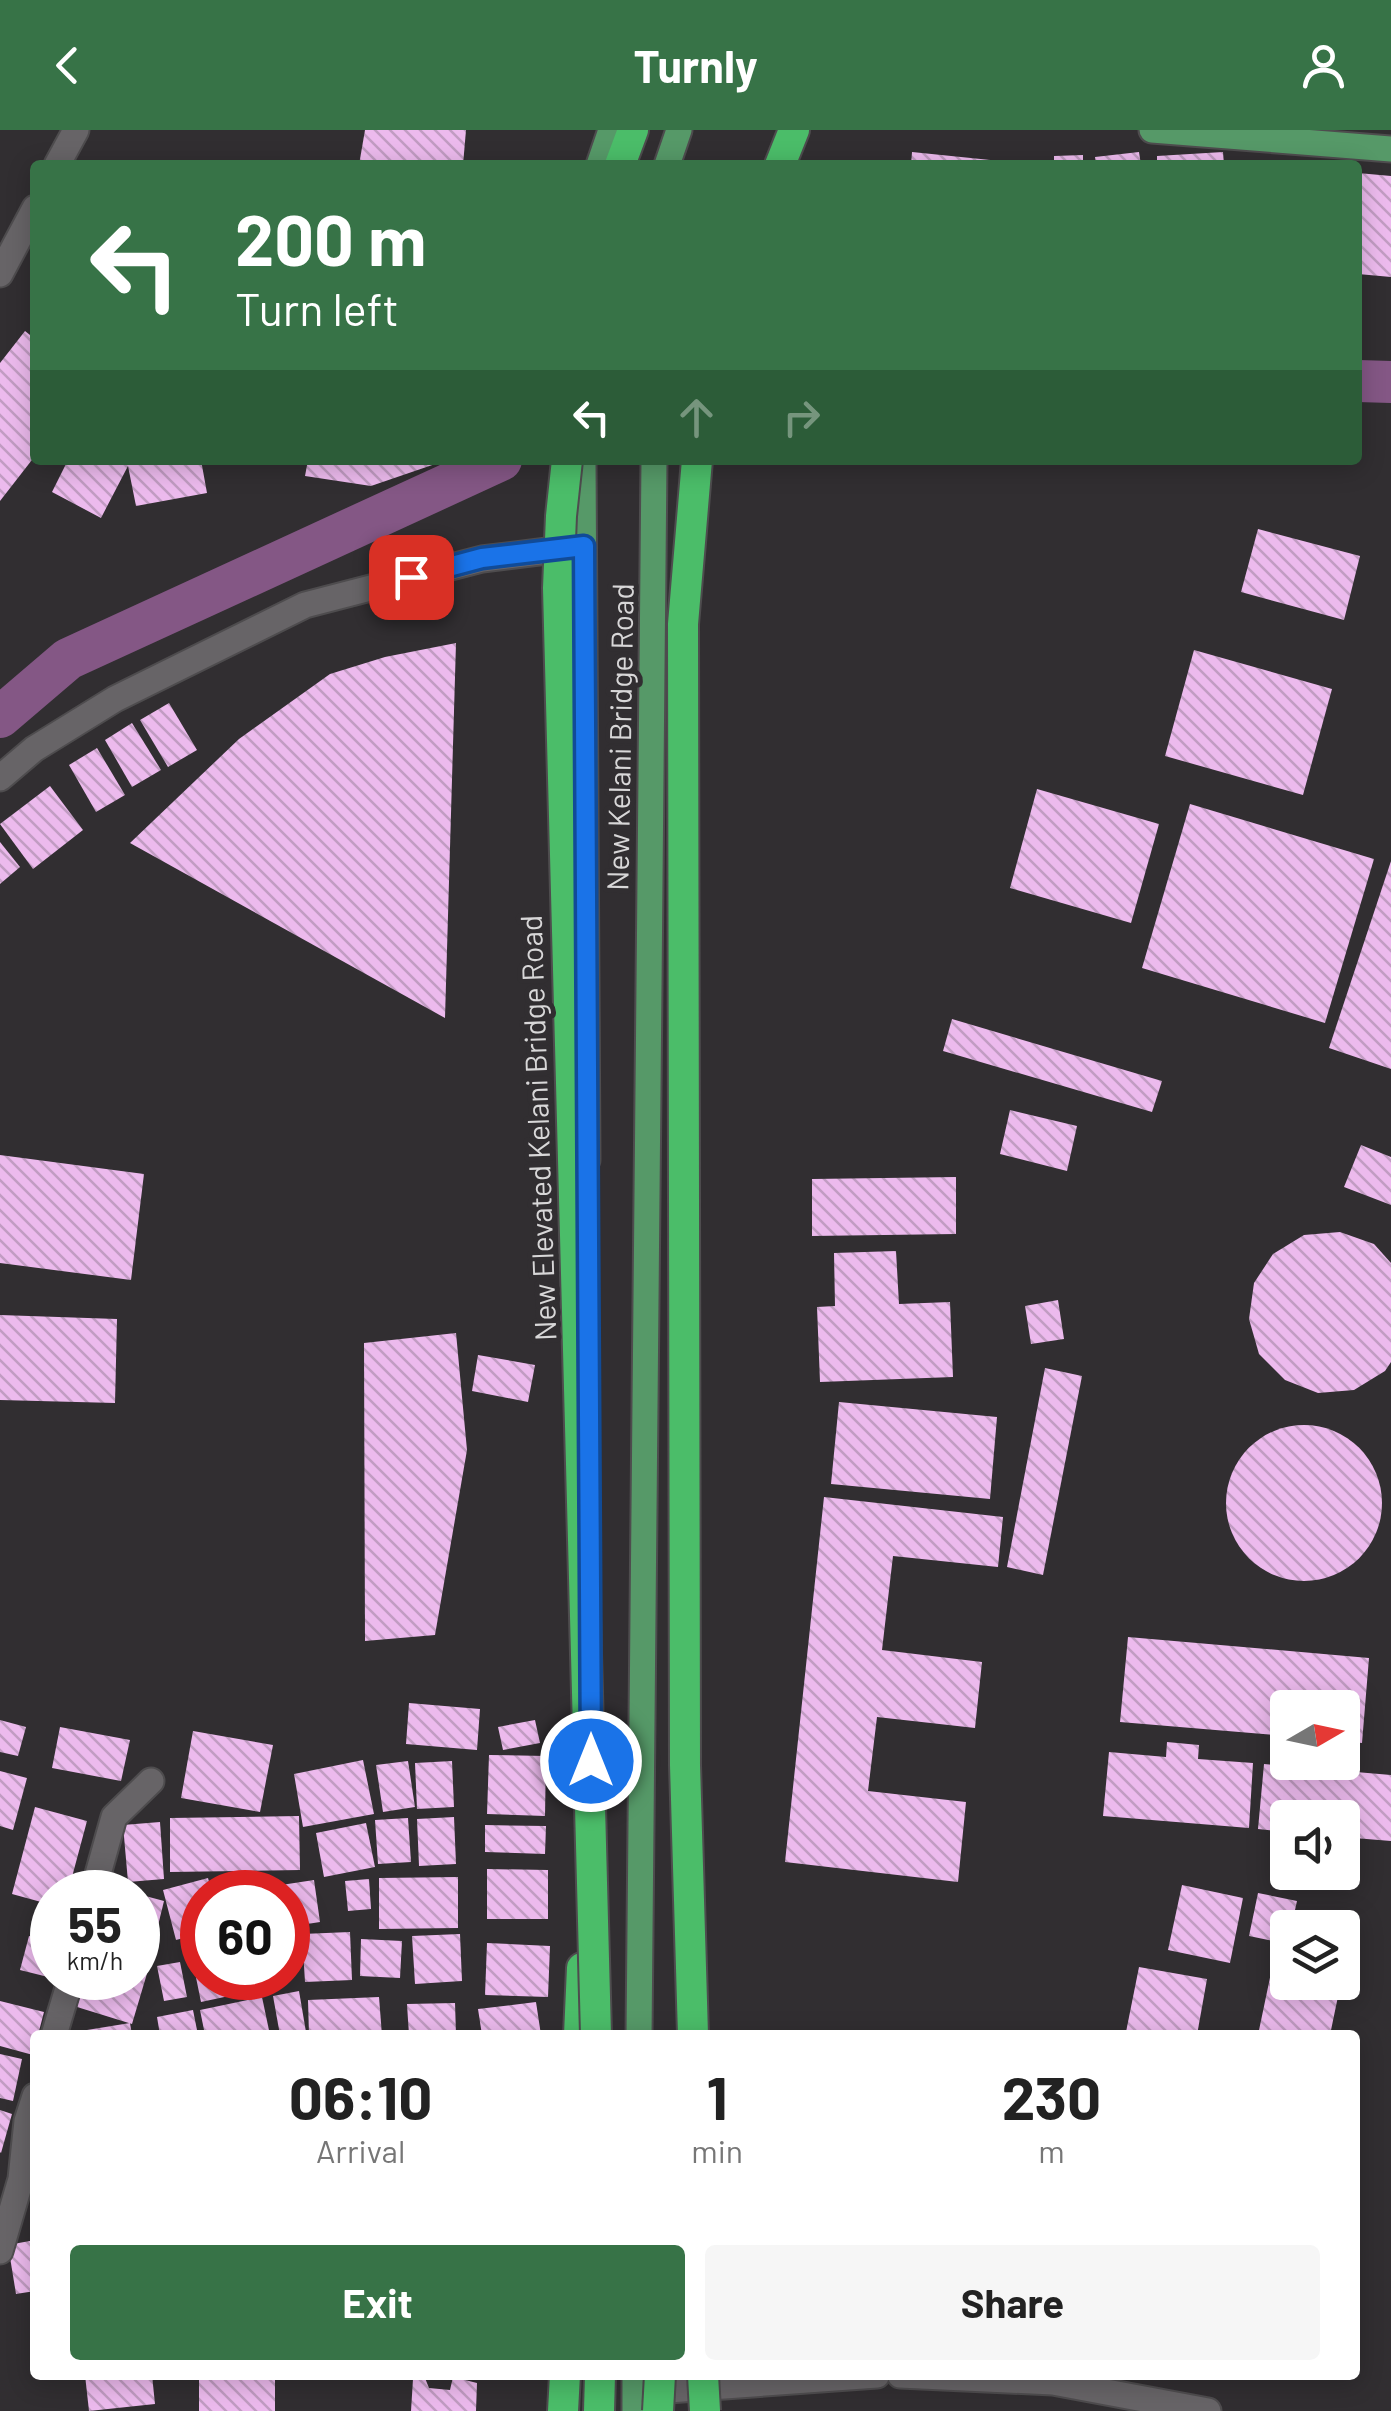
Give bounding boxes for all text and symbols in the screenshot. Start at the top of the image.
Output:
icon: back [40,38,95,93]
text: Turnly [633,38,758,92]
icon: person [1296,38,1351,93]
text: 200 m [235,196,426,280]
icon: left [70,200,200,330]
text: Turn left [235,281,399,335]
icon: left [564,390,619,445]
icon: ahead [669,390,724,445]
icon: right [774,390,829,445]
pin [369,535,454,620]
icon: arrive [384,550,439,605]
street label: New Kelani Bridge Road [598,583,640,891]
street label: New Elevated Kelani Bridge Road [512,914,562,1342]
north arrow [1270,1690,1360,1780]
map controls [1270,1690,1360,2000]
position arrow [539,1709,643,1813]
button: sound [1270,1800,1360,1890]
speed limit sign: 60 [180,1870,310,2000]
text: 55 [68,1893,122,1953]
button: layers [1270,1910,1360,2000]
text: km/h [67,1945,123,1975]
text: 06:10 [289,2060,432,2132]
text: 1 [707,2060,728,2132]
text: 230 [1002,2060,1101,2132]
text: Arrival [316,2131,405,2169]
text: min [691,2131,743,2169]
text: m [1038,2131,1065,2169]
button: Exit [70,2245,685,2360]
button: Share [705,2245,1320,2360]

